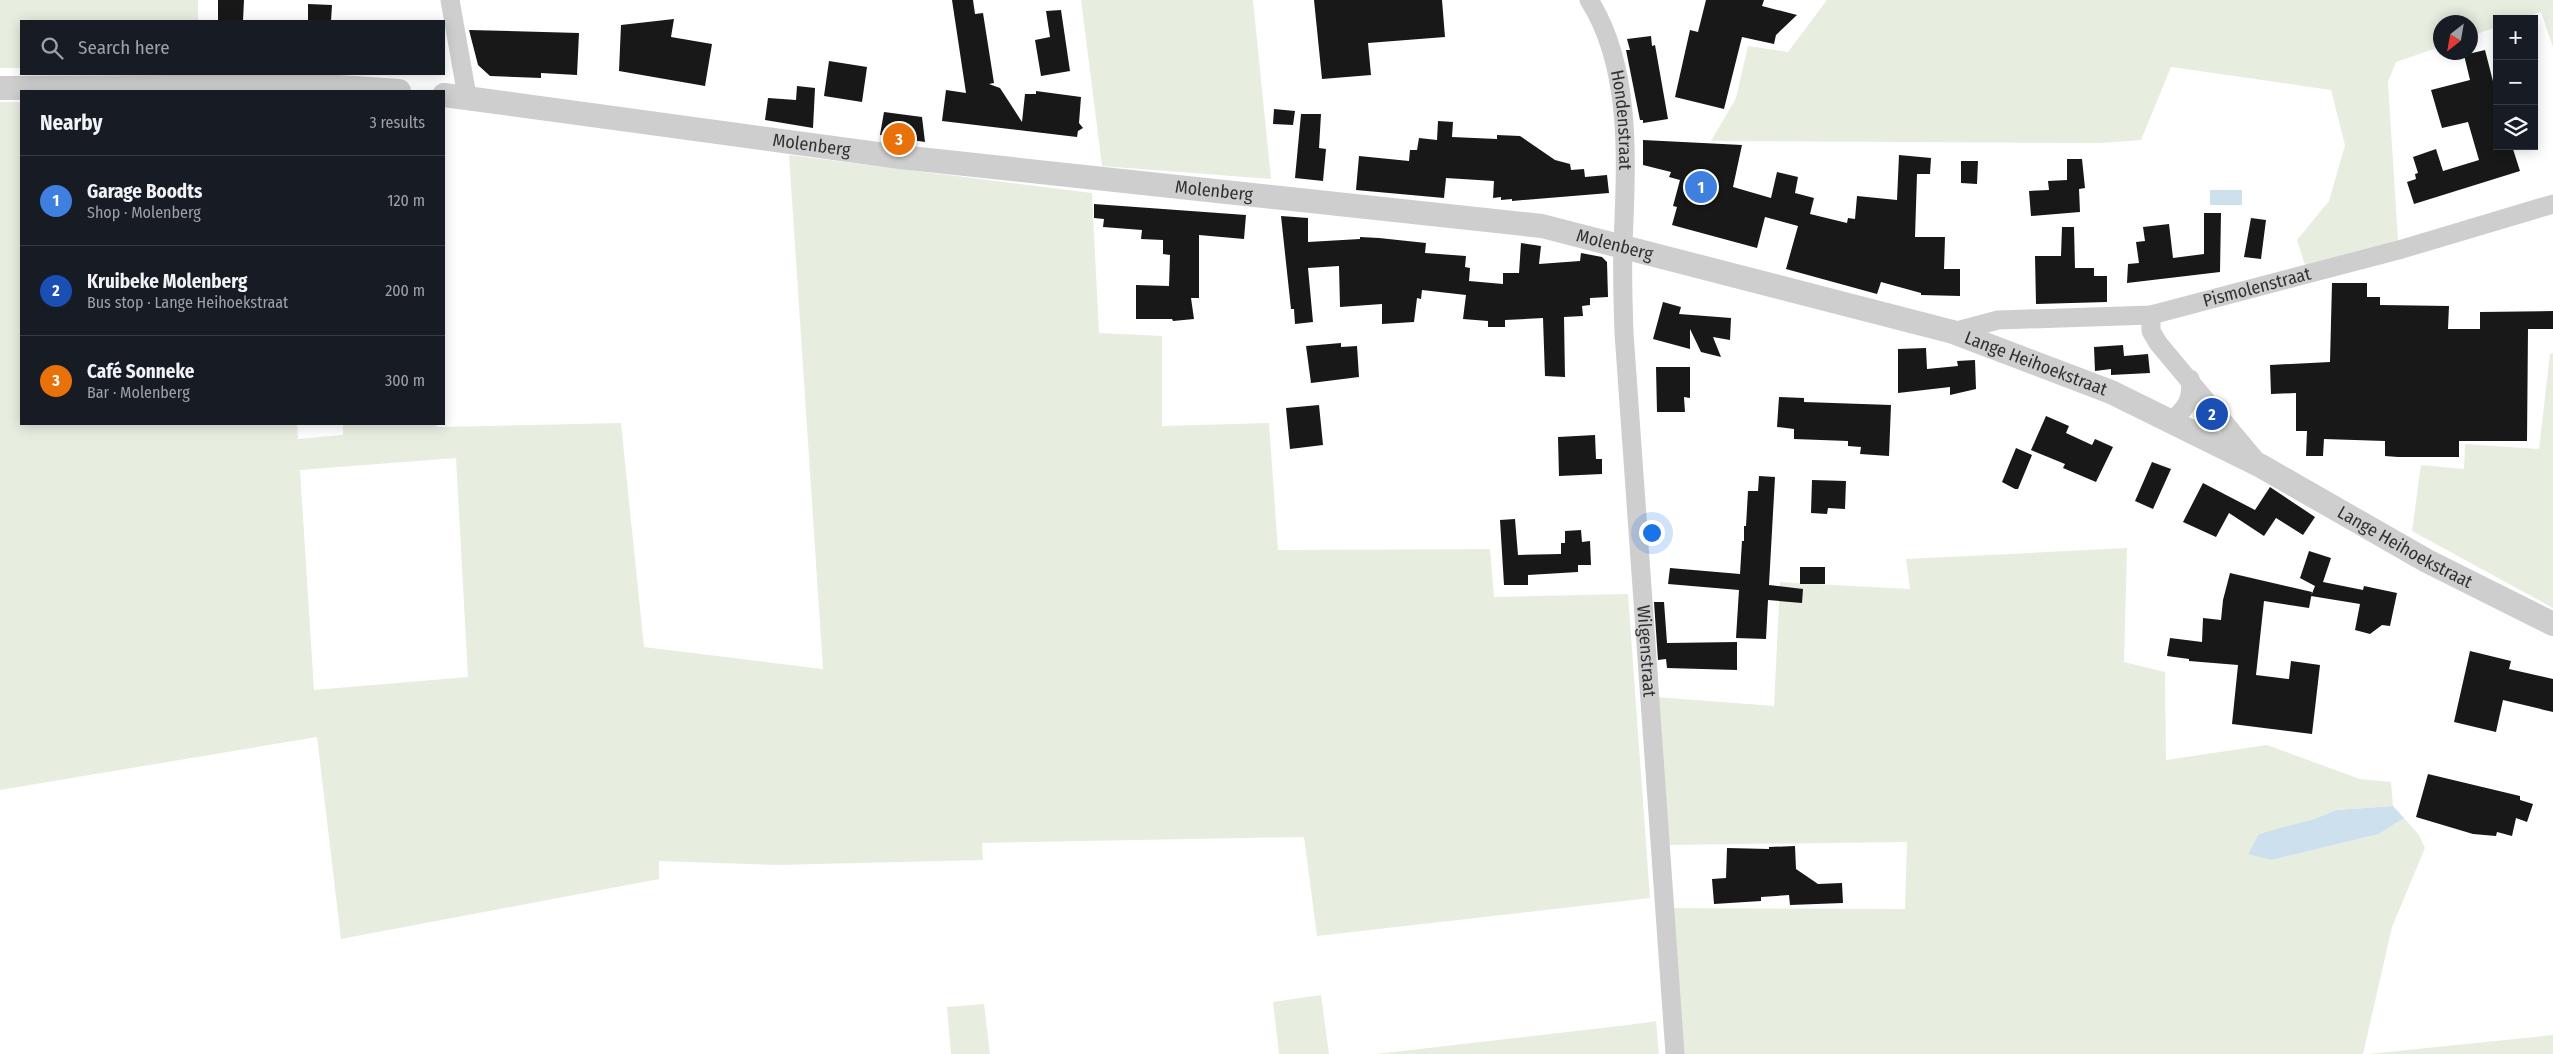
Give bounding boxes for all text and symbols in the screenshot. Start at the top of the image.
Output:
north arrow [2433,15,2478,60]
map controls [2493,15,2538,150]
button: + [2493,15,2538,60]
search box [20,20,445,75]
icon: search [38,34,66,62]
text: Search here [78,36,170,59]
button: − [2493,60,2538,105]
street label: Hondenstraat [1606,68,1636,170]
button: layers [2493,105,2538,150]
text: Nearby [40,110,102,136]
text: 3 results [369,113,425,132]
pin: 3 [883,120,915,158]
street label: Molenberg [771,129,852,161]
pin: 1 [1685,168,1717,206]
street label: Molenberg [1174,176,1255,206]
text: Garage Boodts [87,180,202,203]
text: 1 [53,191,59,210]
text: 120 m [387,191,425,210]
text: Shop · Molenberg [87,203,201,222]
street label: Molenberg [1574,224,1656,265]
street label: Pismolenstraat [2200,262,2313,312]
text: Kruibeke Molenberg [87,270,247,293]
text: 2 [52,281,60,300]
text: 200 m [385,281,425,300]
text: Bus stop · Lange Heihoekstraat [87,293,288,312]
street label: Lange Heihoekstraat [1961,326,2110,401]
text: Café Sonneke [87,360,194,383]
text: 3 [52,371,60,390]
text: 300 m [385,371,425,390]
text: Bar · Molenberg [87,383,190,402]
pin: 2 [2196,395,2228,433]
street label: Lange Heihoekstraat [2334,501,2476,593]
your location [1639,520,1665,546]
street label: Wilgenstraat [1632,604,1661,698]

